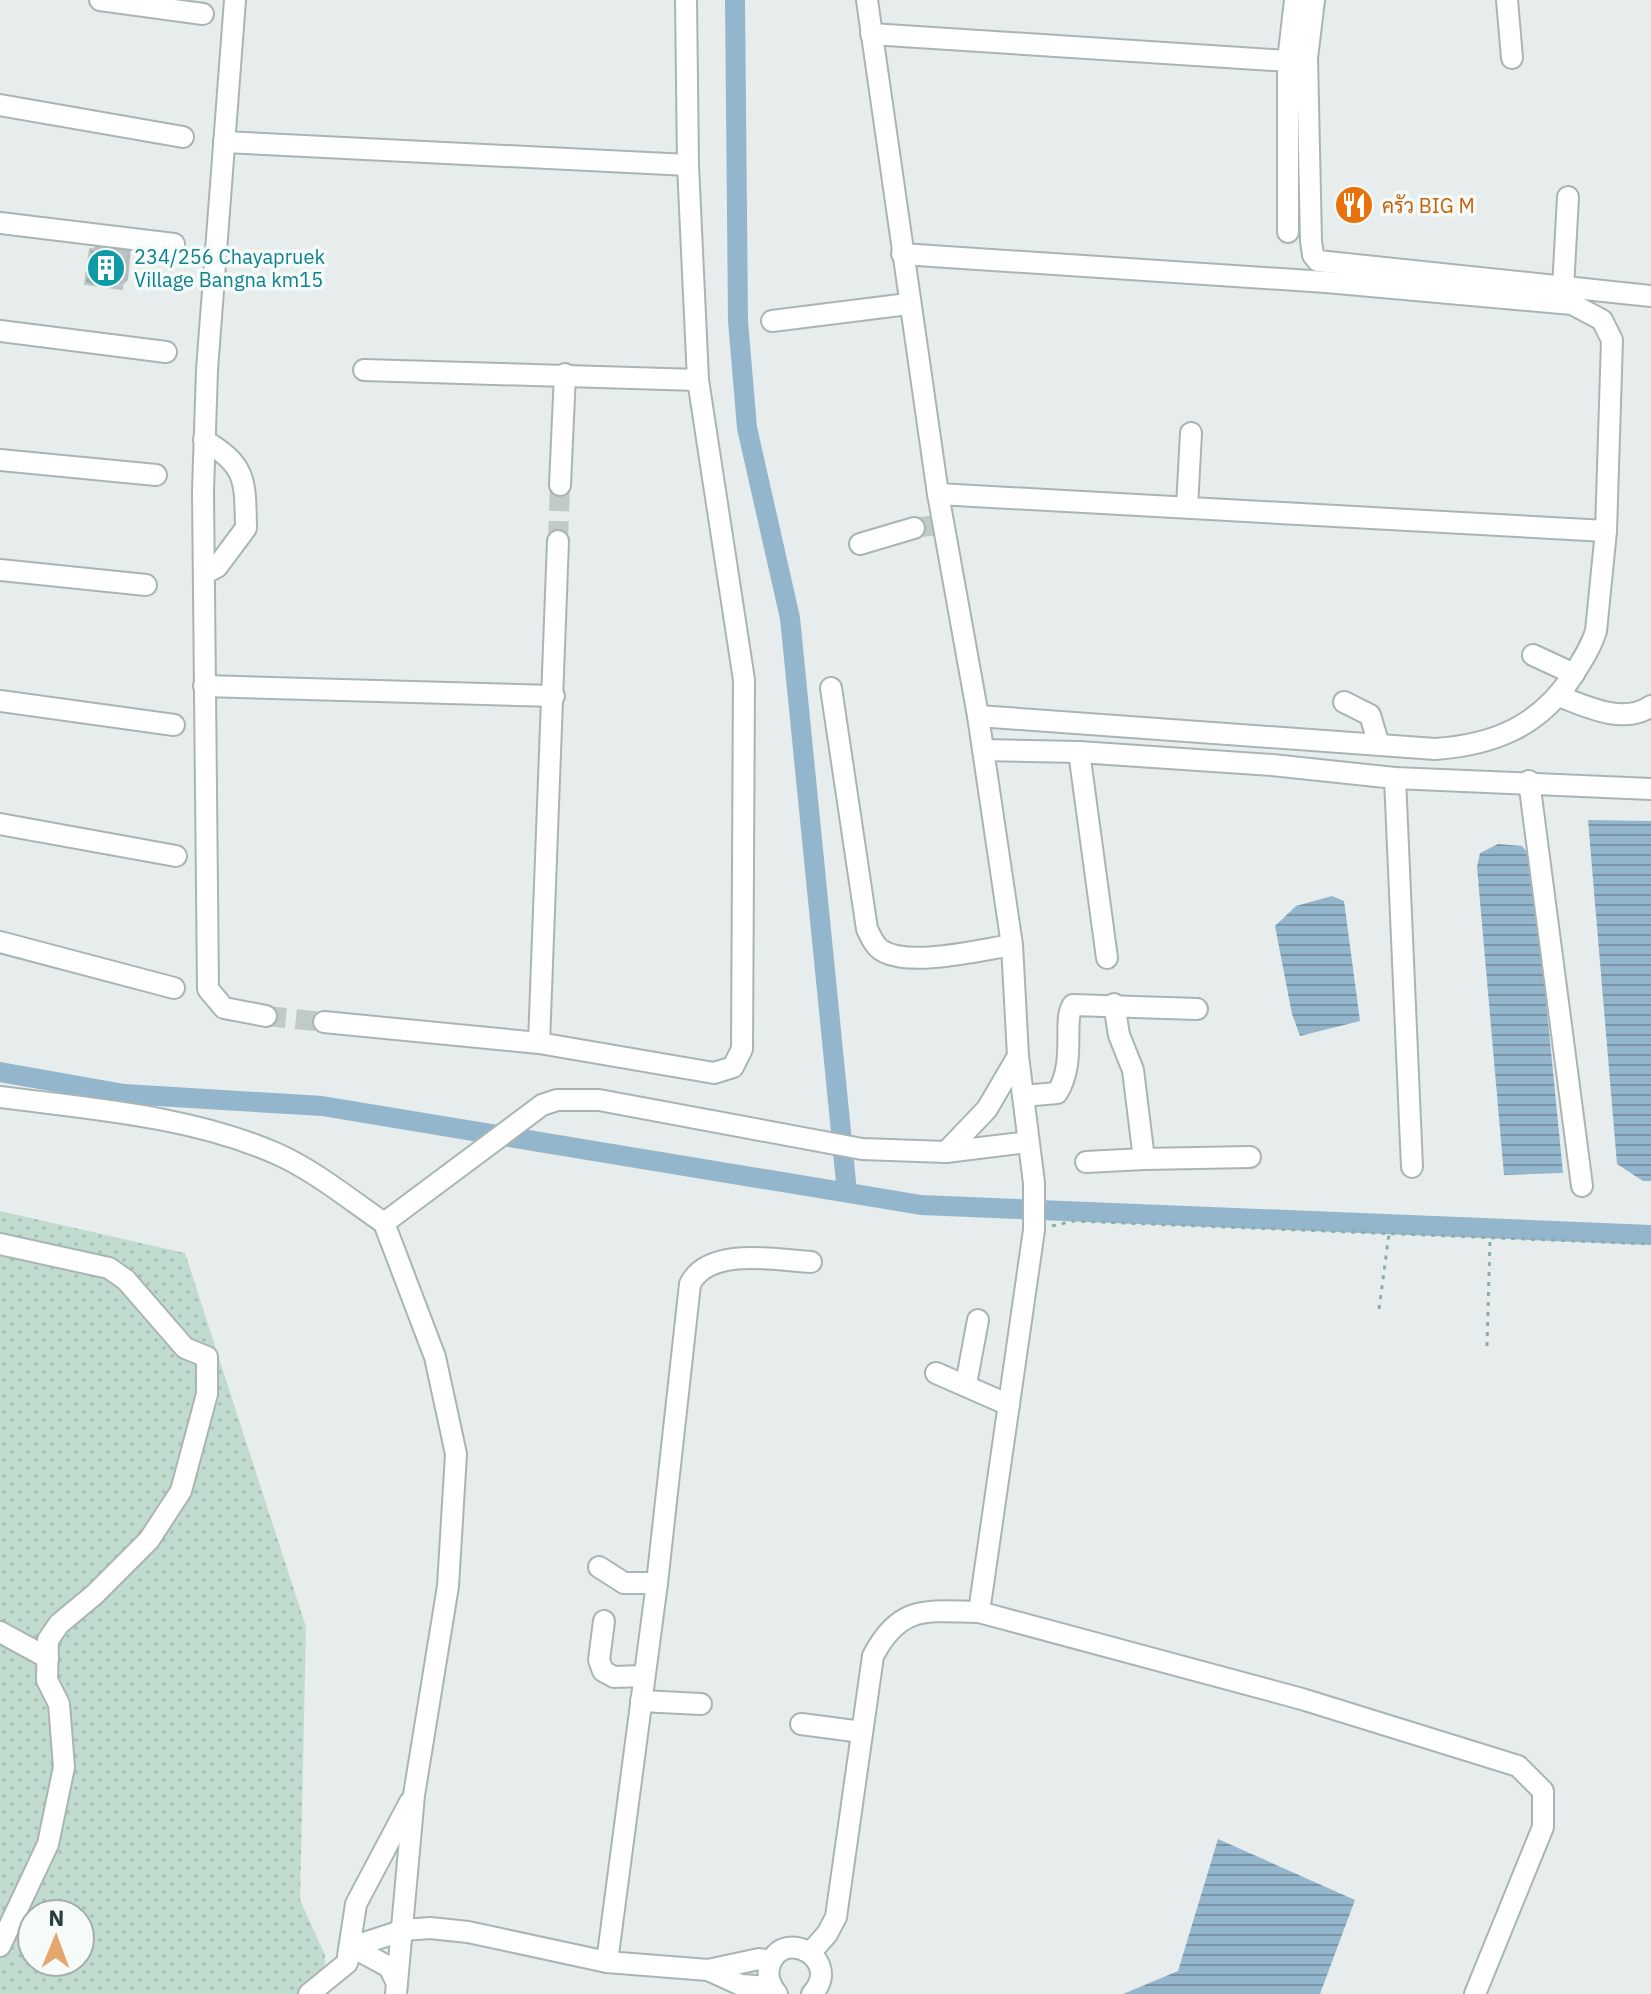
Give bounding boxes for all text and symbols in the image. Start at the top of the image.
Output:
restaurant icon: ครัว BIG M [1333,184,1375,226]
place label: ครัว BIG M [1382,192,1475,219]
place label: 234/256 Chayapruek Village Bangna km15 [134,243,325,293]
building icon: 234/256 Chayapruek Village Bangna km15 [85,247,127,289]
north arrow [16,1898,96,1978]
text: N [48,1903,65,1932]

